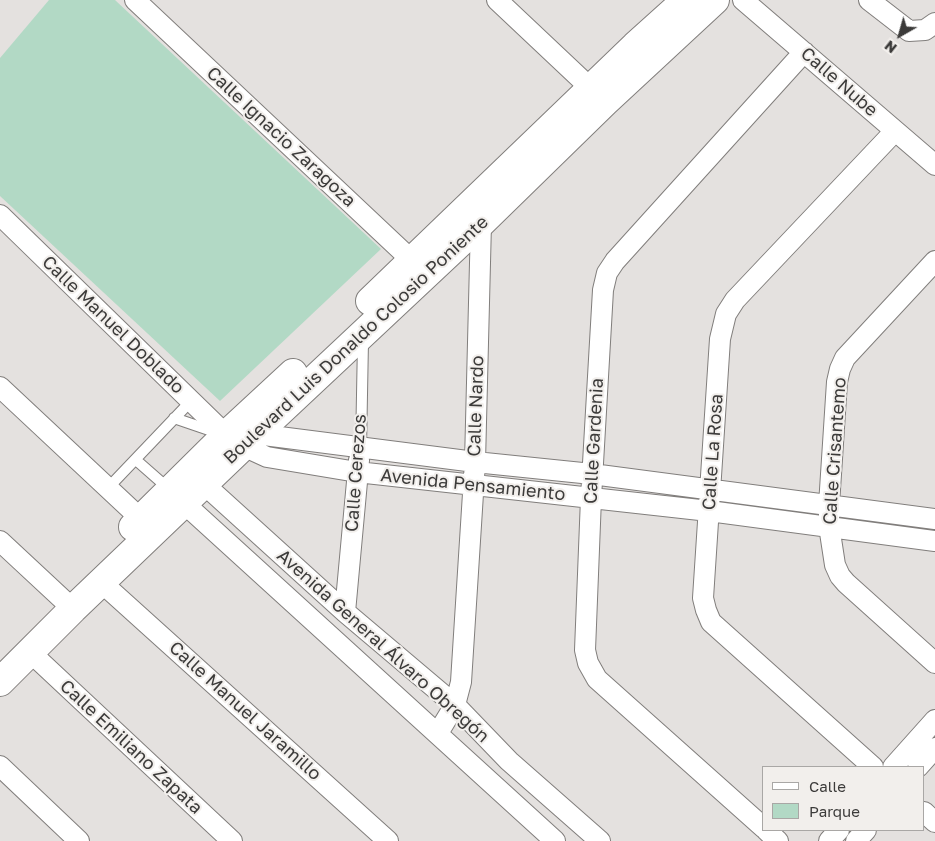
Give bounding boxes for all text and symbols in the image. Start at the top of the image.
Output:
north arrow [875,10,925,60]
text: N [881,37,900,57]
street label: Calle Nube [796,43,882,121]
street label: Calle Ignacio Zaragoza [202,62,360,212]
street label: Boulevard Luis Donaldo Colosio Poniente [219,211,493,469]
street label: Calle Manuel Doblado [37,251,189,399]
street label: Calle Nardo [463,355,489,457]
street label: Calle Crisantemo [819,377,851,525]
street label: Calle Gardenia [580,378,608,504]
street label: Calle La Rosa [698,393,728,511]
street label: Calle Cerezos [341,413,371,533]
street label: Avenida Pensamiento [380,465,566,505]
street label: Avenida General Álvaro Obregón [272,545,494,747]
street label: Calle Manuel Jaramillo [165,637,325,785]
street label: Calle Emiliano Zapata [55,675,207,819]
legend [762,766,925,831]
text: Calle [809,777,846,795]
text: Parque [809,802,860,820]

